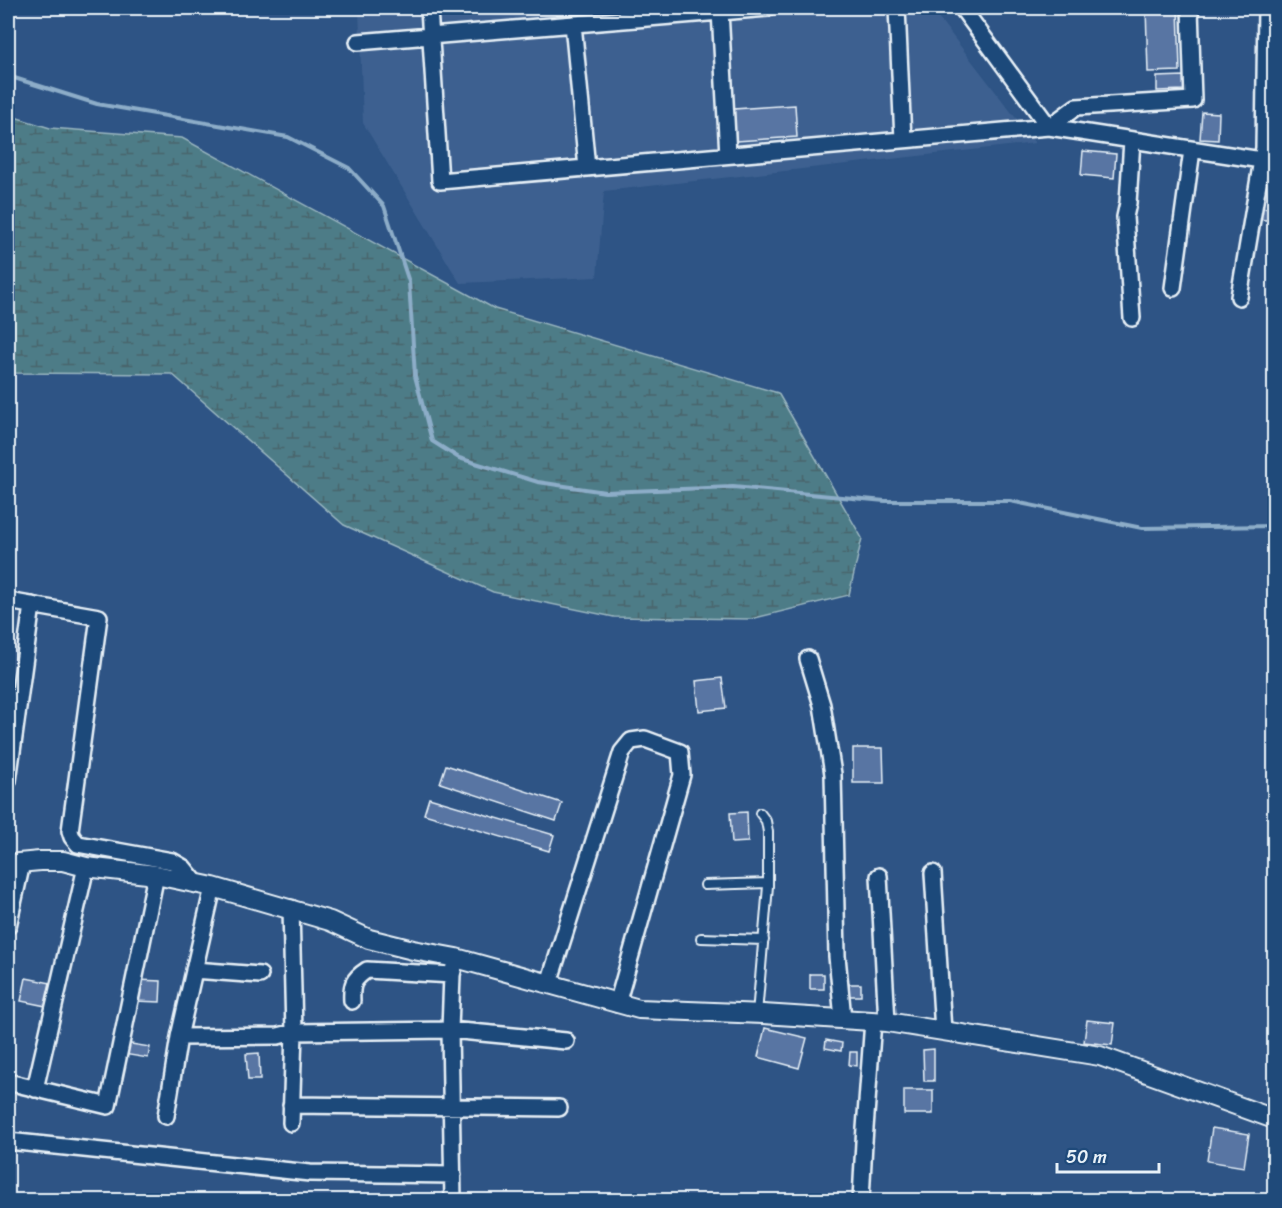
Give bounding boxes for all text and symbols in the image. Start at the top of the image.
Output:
scale bar [1057,1136,1159,1174]
text: 50 m [1066,1141,1107,1173]

